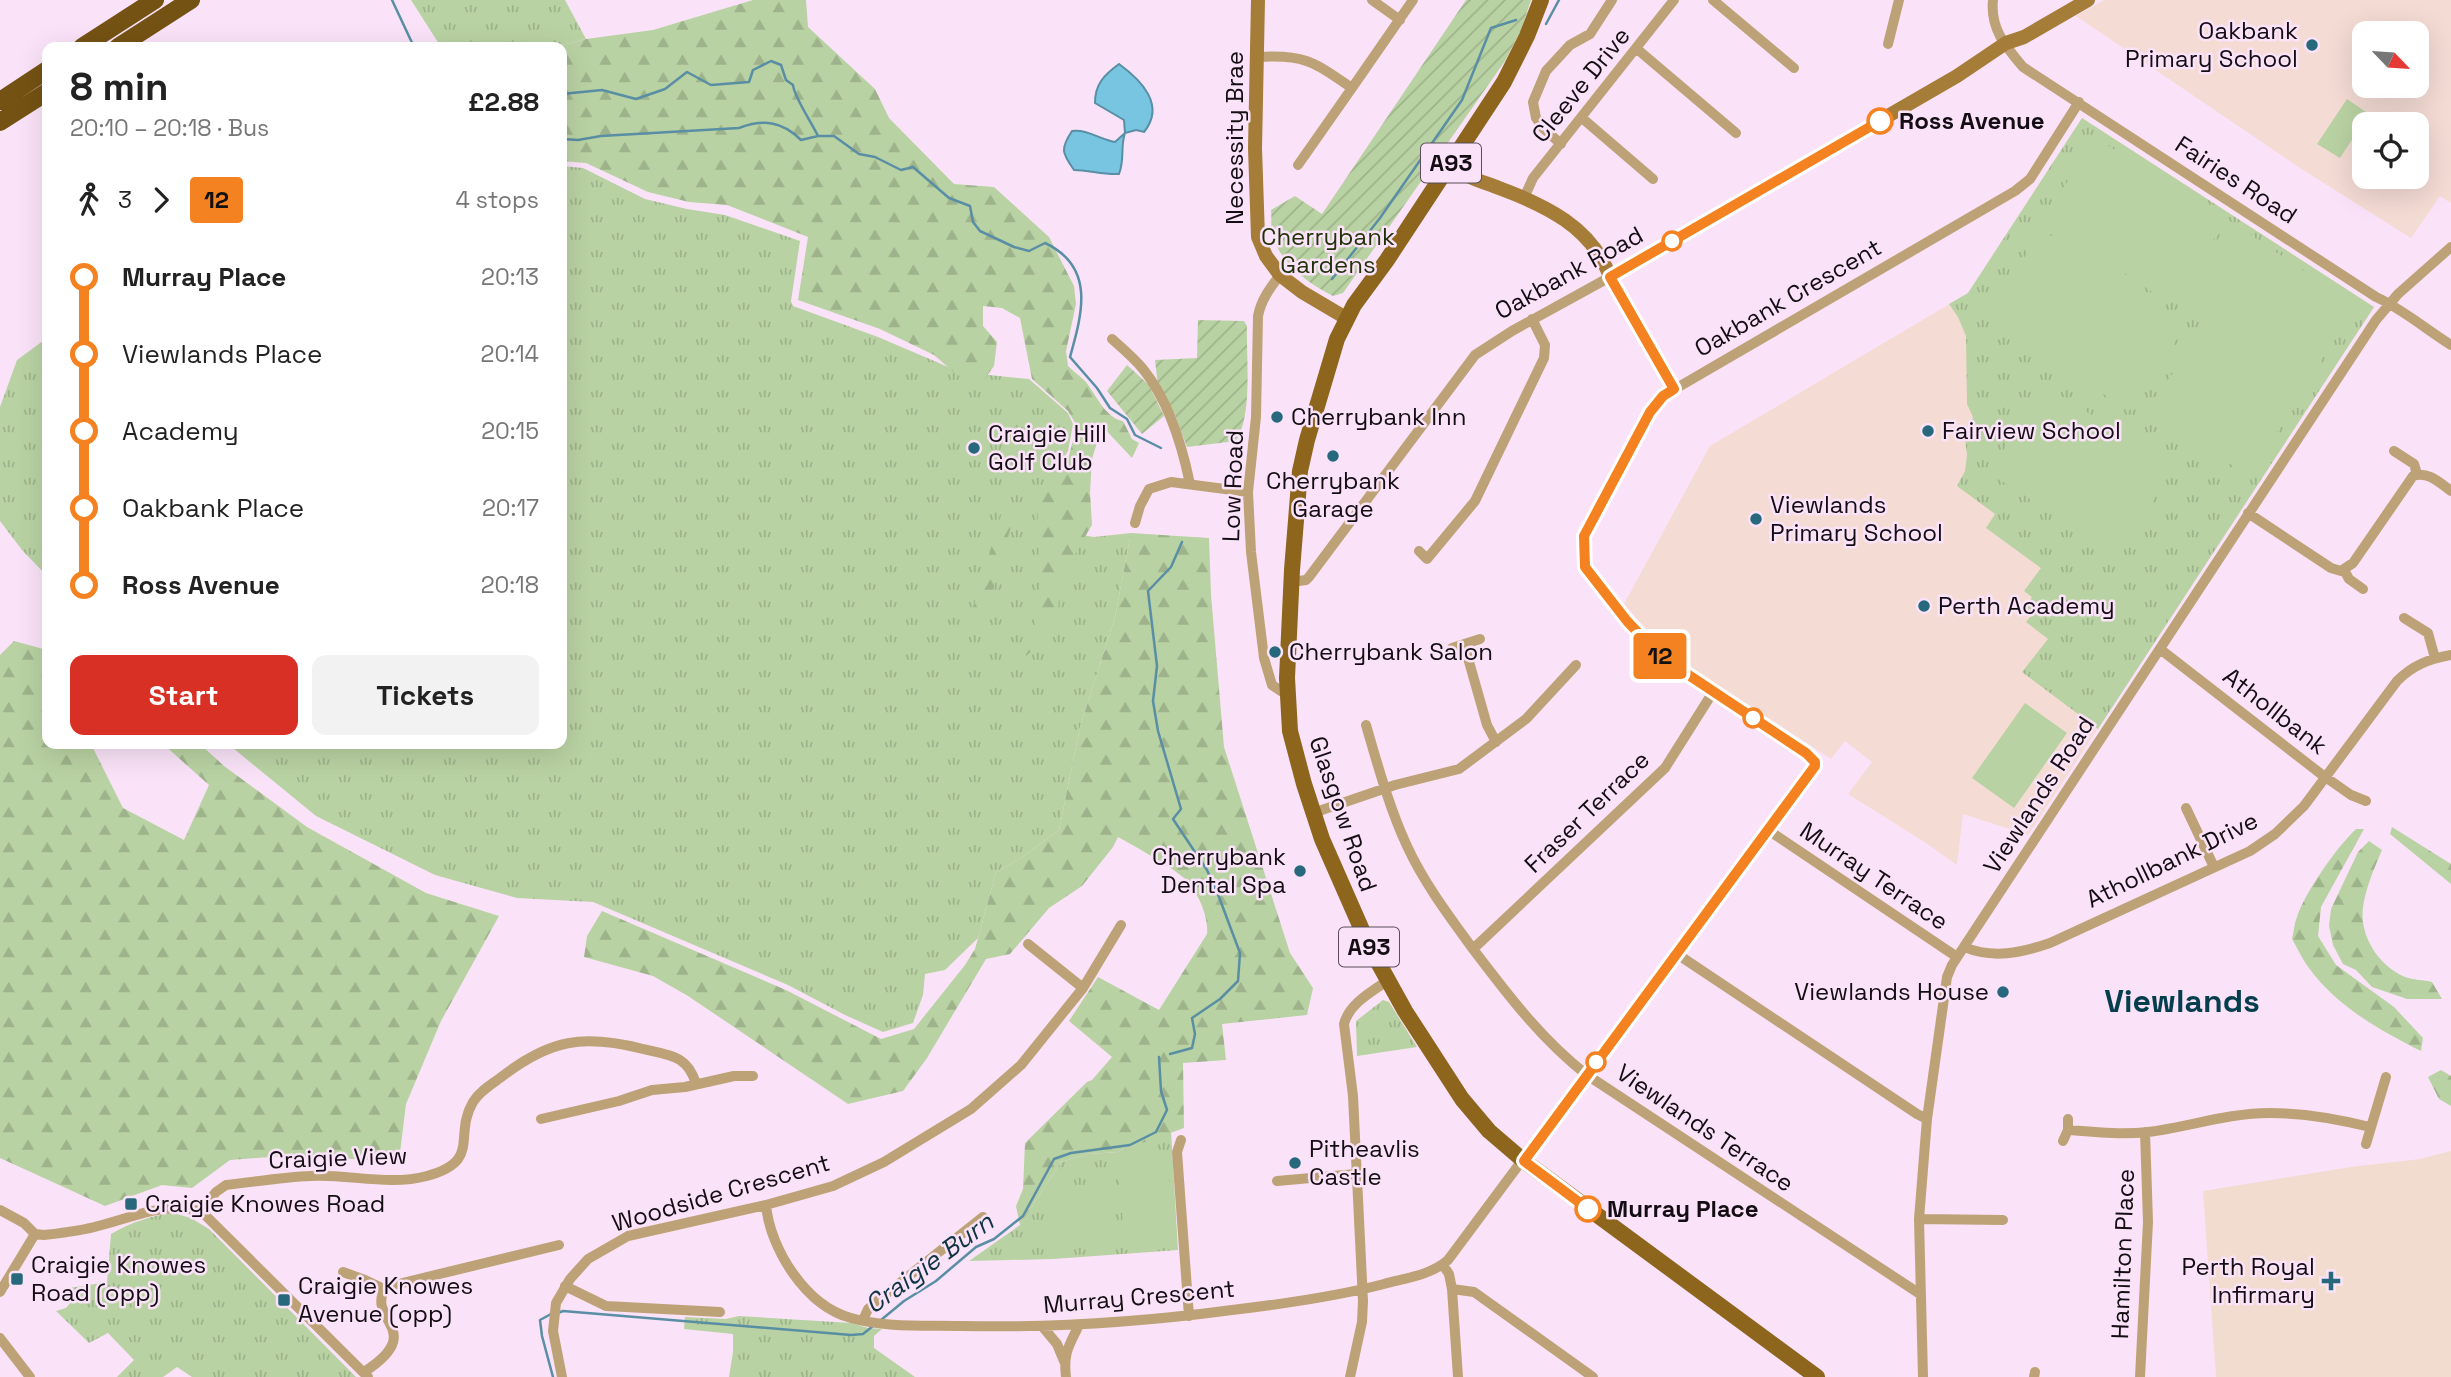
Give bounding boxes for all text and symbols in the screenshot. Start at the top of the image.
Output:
place label: Oakbank Primary School [2125,15,2298,74]
street label: Cleeve Drive [1525,21,1637,149]
north arrow [2352,21,2429,98]
map controls [2352,21,2429,189]
marker: Oakbank Primary School [2304,37,2320,53]
street label: Necessity Brae [1219,51,1250,225]
text: 8 min [70,63,168,111]
text: £2.88 [468,85,539,119]
place label: Ross Avenue [1899,105,2045,136]
marker: Ross Avenue [1867,108,1893,134]
button: locate [2352,112,2429,189]
text: 20:10 – 20:18 · Bus [70,113,269,143]
street label: Fairies Road [2169,129,2303,231]
road number: A93 [1421,144,1481,182]
icon: walk [70,181,108,219]
icon: forward [142,181,180,219]
text: 12 [204,184,229,215]
text: 3 [118,185,132,215]
text: 4 stops [456,185,539,215]
street label: Oakbank Road [1489,219,1648,326]
park label: Cherrybank Gardens [1261,221,1395,280]
unlabelled marker [1662,231,1682,251]
street label: Oakbank Crescent [1689,231,1887,364]
text: Murray Place [122,260,286,294]
text: 20:13 [481,262,539,292]
text: Viewlands Place [122,337,322,371]
text: 20:14 [481,339,539,369]
place label: Cherrybank Inn [1291,401,1466,432]
marker: Cherrybank Inn [1269,409,1285,425]
text: Academy [122,414,239,448]
place label: Fairview School [1942,415,2121,446]
text: 20:15 [481,416,539,446]
place label: Craigie Hill Golf Club [988,418,1107,477]
marker: Fairview School [1920,423,1936,439]
street label: Low Road [1215,430,1250,542]
marker: Craigie Hill Golf Club [966,440,982,456]
marker: Cherrybank Garage [1325,448,1341,464]
place label: Cherrybank Garage [1266,465,1400,524]
place label: Viewlands Primary School [1770,489,1943,548]
text: Oakbank Place [122,491,304,525]
text: 20:17 [482,493,539,523]
marker: Viewlands Primary School [1748,511,1764,527]
text: Ross Avenue [122,568,280,602]
text: 20:18 [481,570,539,600]
place label: Perth Academy [1938,590,2115,621]
marker: Perth Academy [1916,598,1932,614]
line badge: 12 [1628,633,1692,679]
place label: Cherrybank Salon [1289,636,1493,667]
text: 12 [1647,640,1673,671]
marker: Cherrybank Salon [1267,644,1283,660]
button: Start [70,655,298,735]
button: Tickets [312,655,539,735]
street label: Athollbank [2217,660,2334,761]
unlabelled marker [1743,708,1763,728]
street label: Viewlands Road [1976,710,2101,879]
street label: Glasgow Road [1302,732,1385,896]
street label: Fraser Terrace [1517,744,1656,879]
street label: Athollbank Drive [2081,805,2263,915]
street label: Murray Terrace [1794,815,1954,937]
place label: Cherrybank Dental Spa [1152,841,1286,900]
marker: Cherrybank Dental Spa [1292,863,1308,879]
road number: A93 [1339,928,1399,966]
place label: Viewlands House [1794,976,1989,1007]
district label: Viewlands [2104,981,2260,1021]
marker: Viewlands House [1995,984,2011,1000]
unlabelled marker [1586,1052,1606,1072]
street label: Viewlands Terrace [1611,1057,1800,1198]
place label: Pitheavlis Castle [1309,1133,1420,1192]
street label: Craigie View [268,1140,408,1175]
street label: Woodside Crescent [608,1147,833,1238]
marker: Pitheavlis Castle [1287,1155,1303,1171]
street label: Hamilton Place [2104,1168,2141,1340]
place label: Craigie Knowes Road [145,1188,385,1219]
place label: Murray Place [1607,1193,1759,1224]
marker: Craigie Knowes Road [123,1196,139,1212]
marker: Murray Place [1575,1196,1601,1222]
water label: Craigie Burn [858,1204,1001,1321]
place label: Craigie Knowes Road (opp) [31,1249,206,1308]
place label: Perth Royal Infirmary [2181,1251,2315,1310]
place label: Craigie Knowes Avenue (opp) [298,1270,473,1329]
marker: Craigie Knowes Road (opp) [9,1271,25,1287]
marker: Perth Royal Infirmary [2321,1271,2341,1291]
street label: Murray Crescent [1042,1273,1236,1320]
marker: Craigie Knowes Avenue (opp) [276,1292,292,1308]

